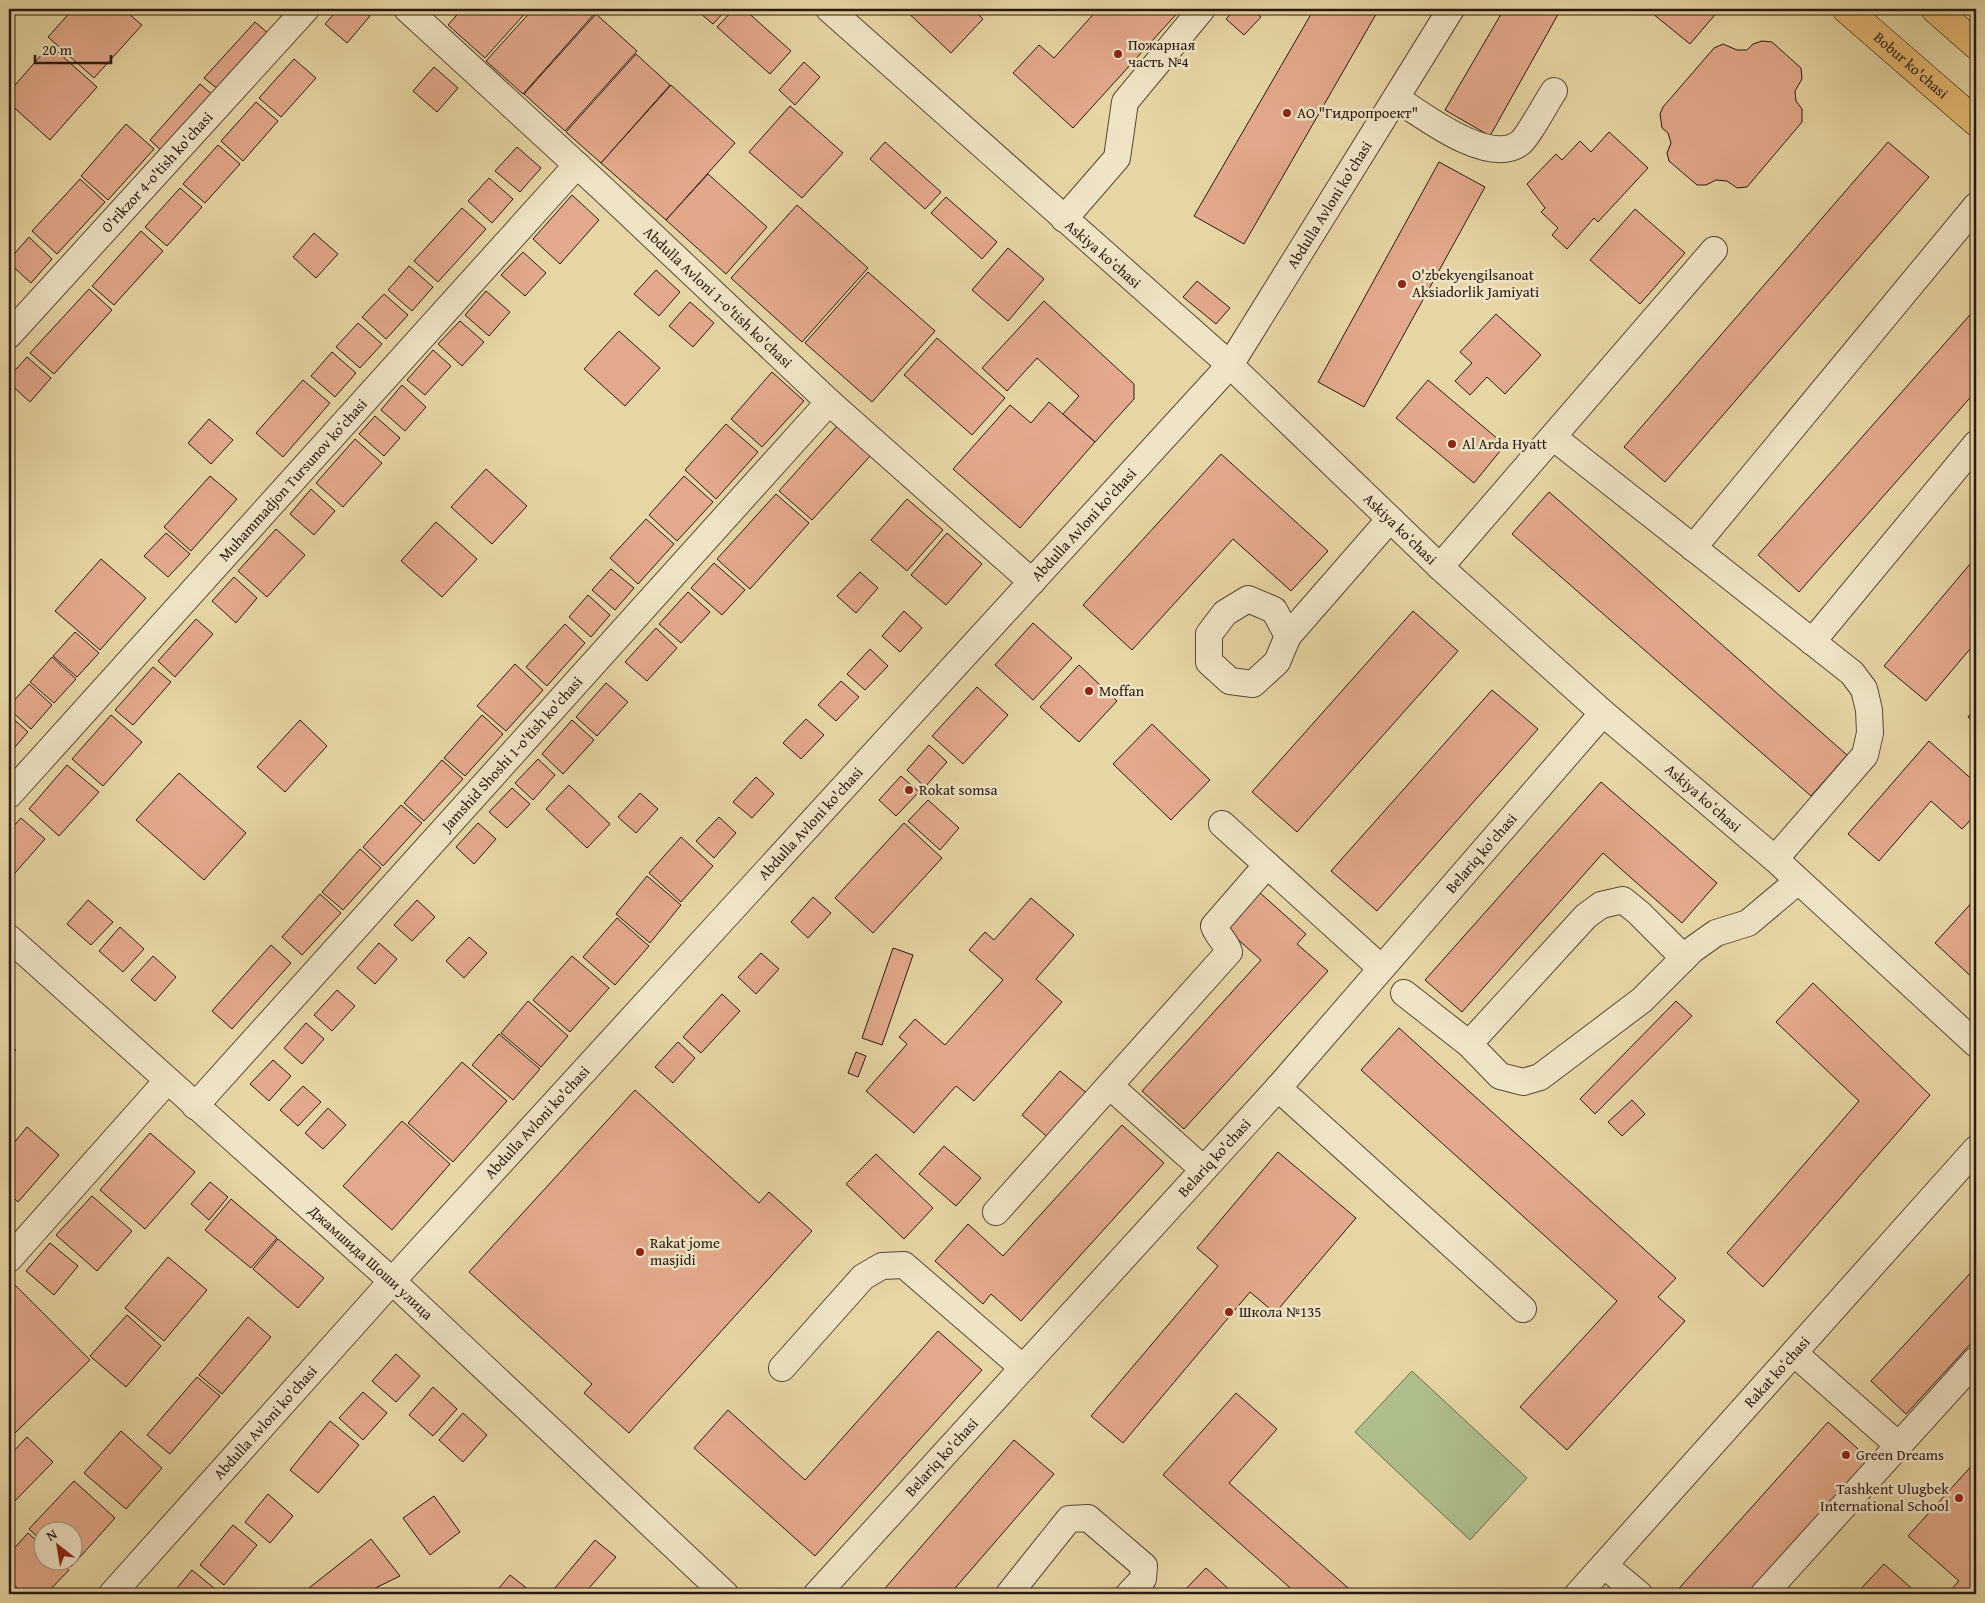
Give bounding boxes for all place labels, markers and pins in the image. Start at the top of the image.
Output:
place label: Пожарная часть №4 [1128,34,1195,72]
marker: Пожарная часть №4 [1112,48,1124,60]
place label: АО "Гидропроект" [1297,102,1418,123]
marker: АО "Гидропроект" [1281,107,1293,119]
place label: O'zbekyengilsanoat Aksiadorlik Jamiyati [1412,264,1539,302]
marker: O'zbekyengilsanoat Aksiadorlik Jamiyati [1396,278,1408,290]
place label: Al Arda Hyatt [1462,433,1548,454]
marker: Al Arda Hyatt [1446,438,1458,450]
place label: Moffan [1099,680,1145,701]
marker: Moffan [1083,685,1095,697]
place label: Rokat somsa [919,779,998,800]
marker: Rokat somsa [903,784,915,796]
place label: Rakat jome masjidi [650,1232,720,1270]
marker: Rakat jome masjidi [634,1246,646,1258]
place label: Школа №135 [1239,1301,1322,1322]
marker: Школа №135 [1223,1306,1235,1318]
place label: Green Dreams [1856,1444,1944,1465]
marker: Green Dreams [1840,1449,1852,1461]
place label: Tashkent Ulugbek International School [1820,1478,1949,1516]
marker: Tashkent Ulugbek International School [1953,1492,1965,1504]

